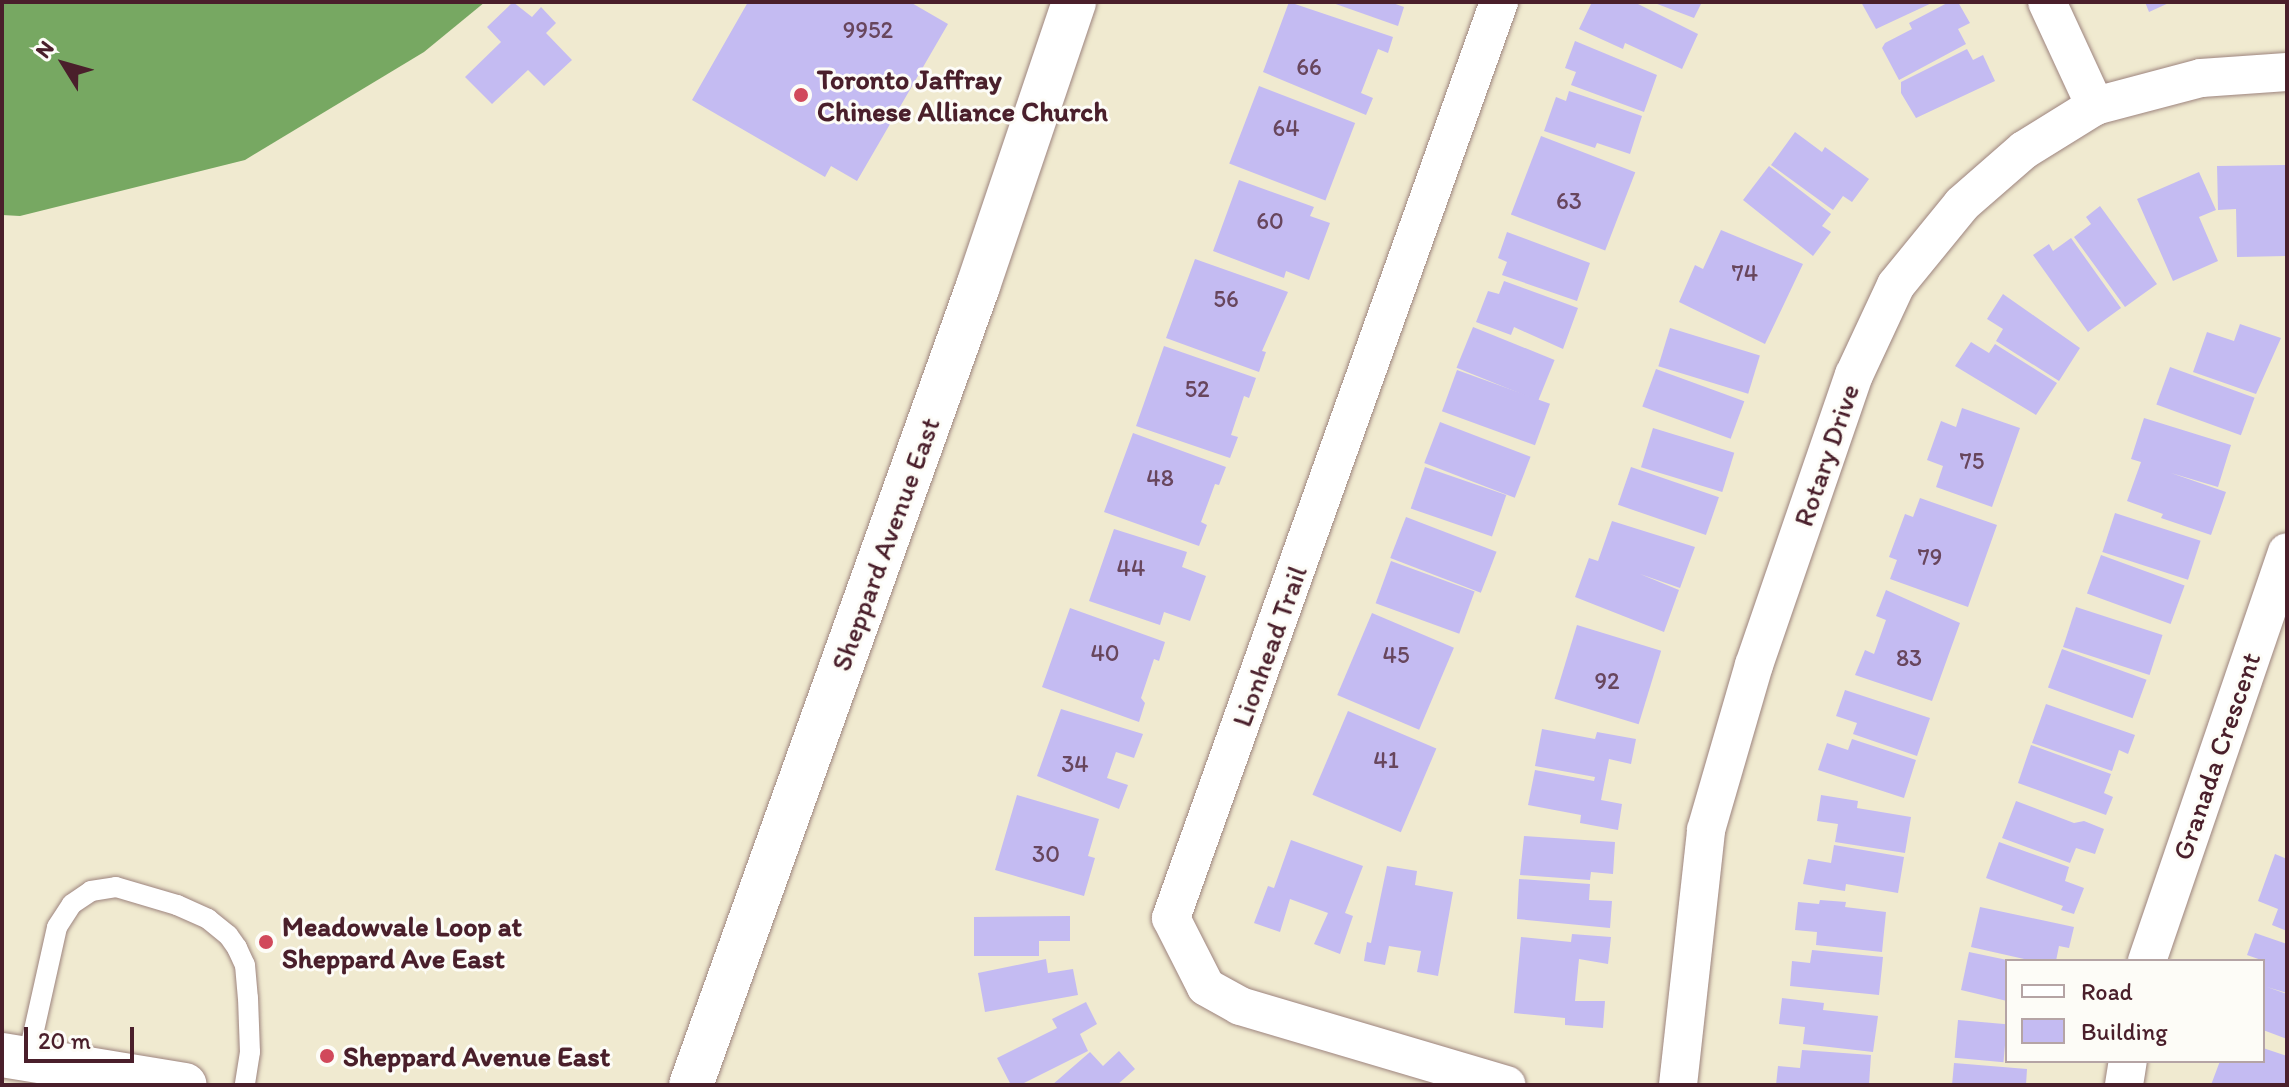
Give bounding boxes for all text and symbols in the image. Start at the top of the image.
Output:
house number: 9952 [843,16,893,44]
north arrow [24,24,104,104]
text: N [29,35,60,63]
house number: 66 [1296,53,1322,81]
place label: Toronto Jaffray Chinese Alliance Church [817,62,1109,128]
marker: Toronto Jaffray Chinese Alliance Church [792,86,810,104]
house number: 64 [1272,114,1300,142]
house number: 63 [1556,187,1582,215]
house number: 60 [1256,207,1284,235]
house number: 74 [1732,259,1758,287]
house number: 56 [1213,285,1239,313]
house number: 52 [1184,375,1210,403]
street label: Rotary Drive [1786,379,1866,531]
street label: Sheppard Avenue East [824,413,946,675]
house number: 75 [1960,447,1984,475]
house number: 48 [1146,464,1174,492]
house number: 79 [1918,543,1942,571]
house number: 44 [1117,554,1145,582]
street label: Lionhead Trail [1224,560,1314,732]
house number: 40 [1090,639,1120,667]
house number: 45 [1382,641,1410,669]
house number: 83 [1896,644,1922,672]
street label: Granada Crescent [2165,648,2267,864]
house number: 92 [1594,667,1620,695]
house number: 41 [1373,746,1399,774]
house number: 34 [1061,750,1089,778]
house number: 30 [1032,840,1060,868]
place label: Meadowvale Loop at Sheppard Ave East [282,909,524,975]
marker: Meadowvale Loop at Sheppard Ave East [257,933,275,951]
legend [2005,959,2265,1063]
text: Road [2081,977,2133,1006]
scale bar [28,1011,138,1061]
text: Building [2081,1017,2168,1046]
text: 20 m [38,1026,91,1055]
place label: Sheppard Avenue East [343,1039,609,1073]
marker: Sheppard Avenue East [318,1047,336,1065]

